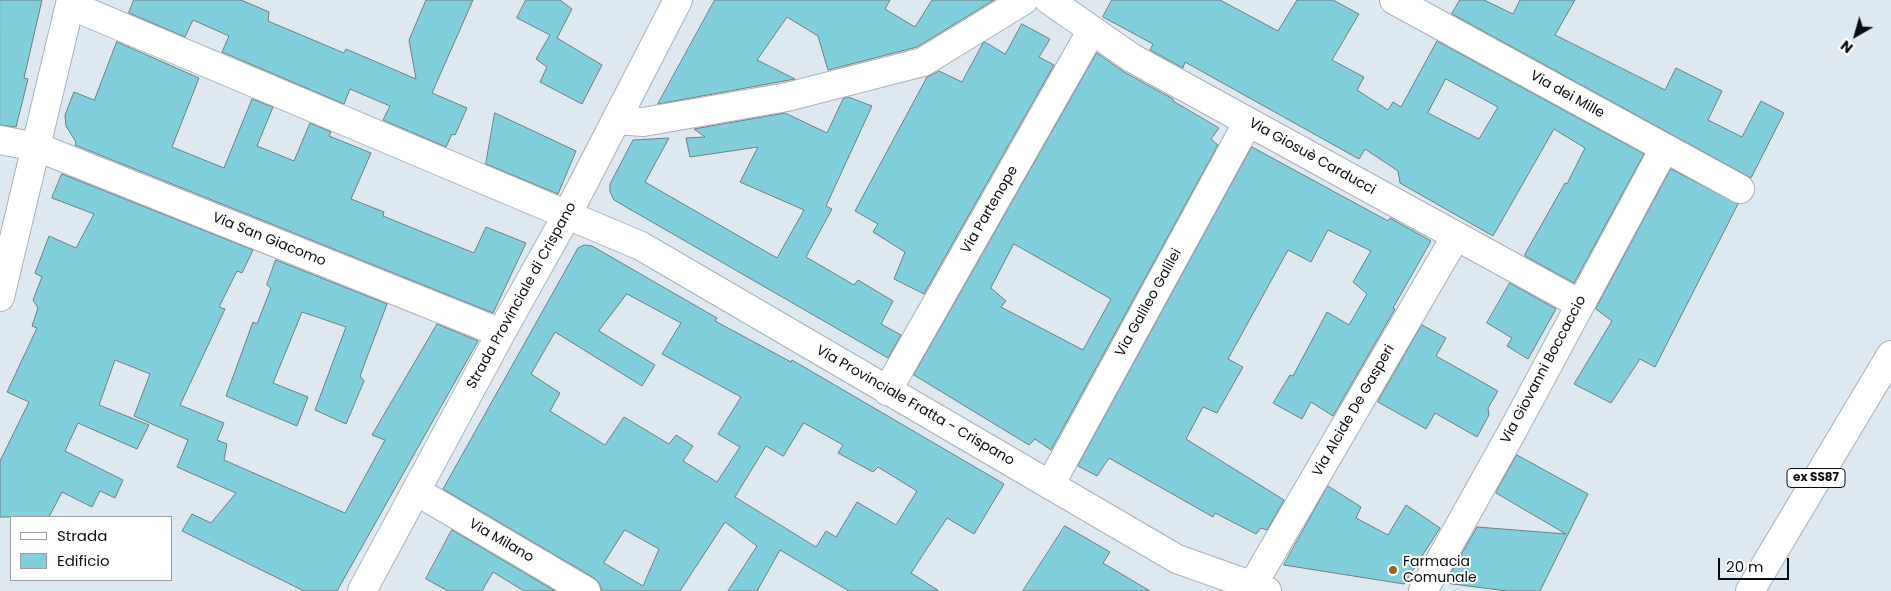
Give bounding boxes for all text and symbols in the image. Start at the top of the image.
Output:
north arrow [1831,10,1881,60]
text: N [1836,36,1857,58]
street label: Via dei Mille [1527,68,1607,122]
street label: Via Giosuè Carducci [1246,115,1378,199]
street label: Via Partenope [958,163,1022,257]
street label: Strada Provinciale di Crispano [464,200,580,392]
street label: Via San Giacomo [210,210,328,270]
street label: Via Galileo Galilei [1112,246,1186,360]
street label: Via Giovanni Boccaccio [1498,293,1590,447]
street label: Via Provinciale Fratta - Crispano [813,342,1017,470]
street label: Via Alcide De Gasperi [1309,342,1399,480]
road number: ex SS87 [1787,468,1845,488]
legend [10,516,172,581]
street label: Via Milano [465,516,537,566]
text: Strada [57,525,107,546]
scale bar [1721,548,1792,580]
text: Edificio [57,550,110,571]
place label: Farmacia Comunale [1403,554,1477,586]
text: 20 m [1726,556,1764,577]
marker: Farmacia Comunale [1387,564,1399,576]

